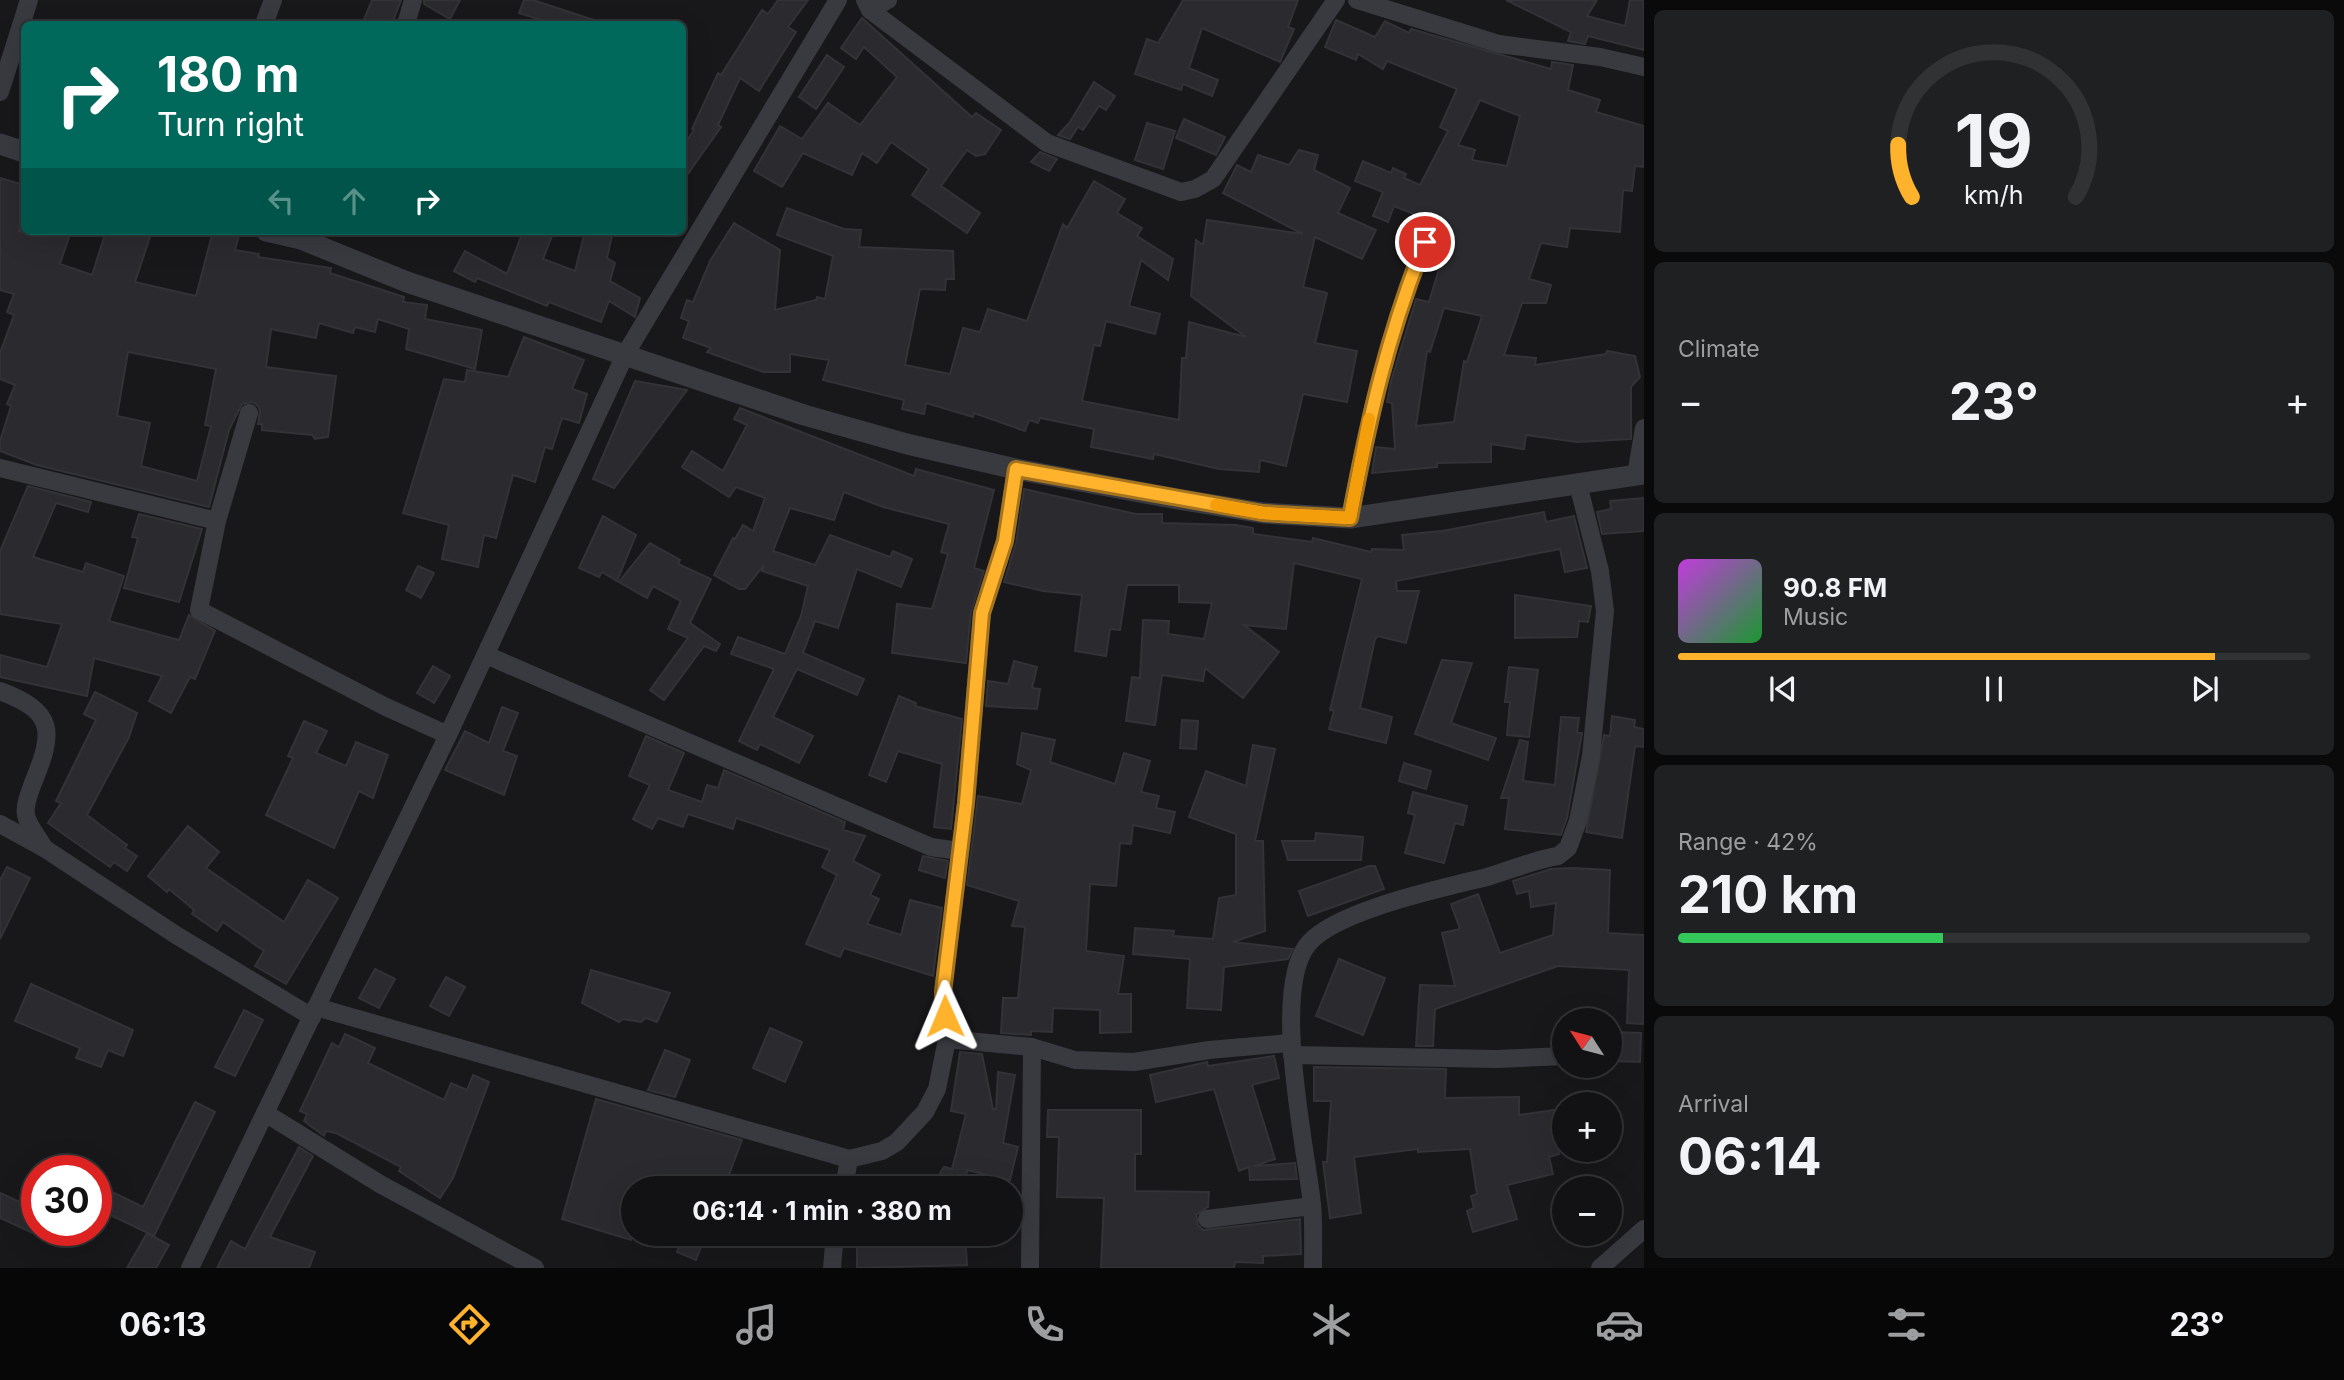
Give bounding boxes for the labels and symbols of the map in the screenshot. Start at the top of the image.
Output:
pin [1395,212,1455,272]
position arrow [908,979,982,1053]
north arrow [1552,1008,1622,1078]
speed limit sign: 30 [21,1155,112,1246]

